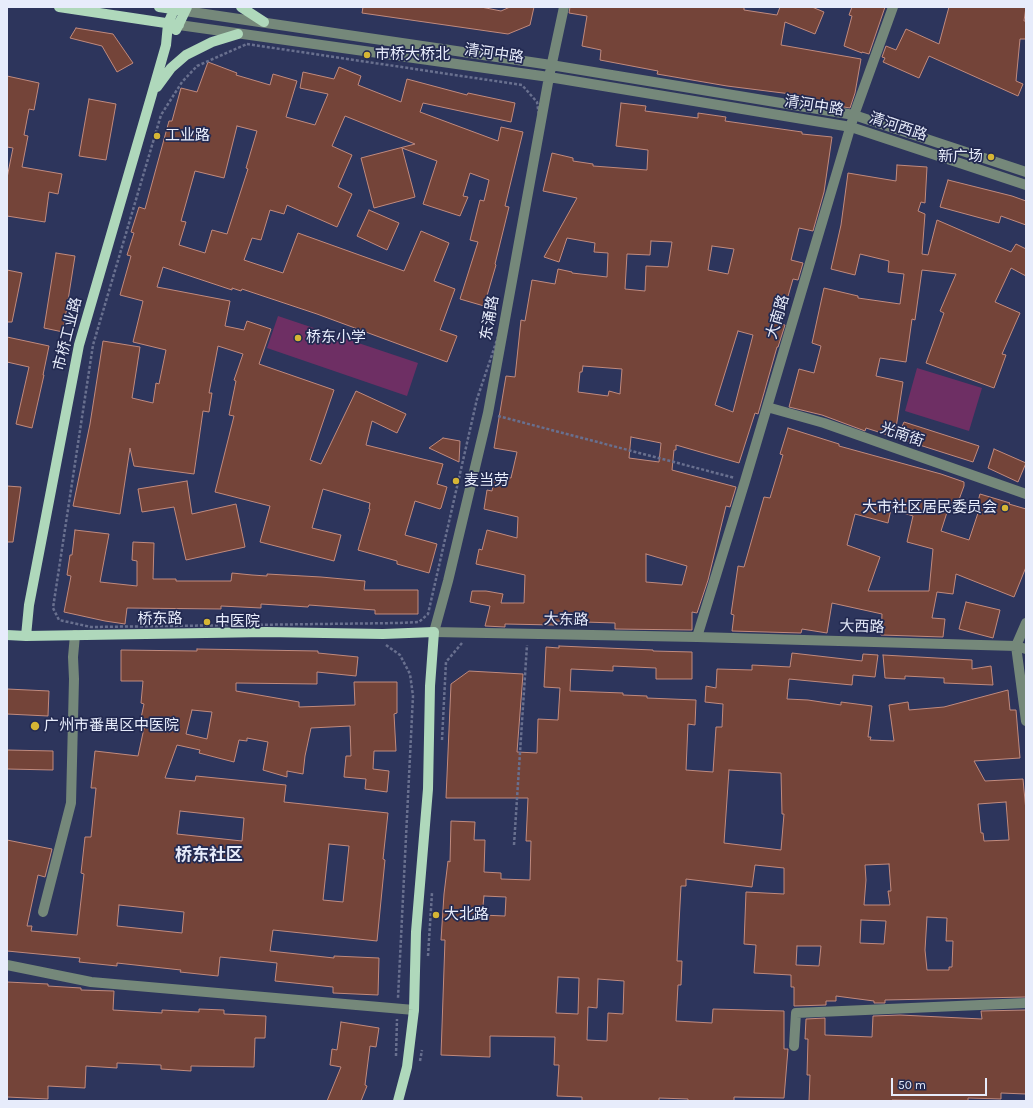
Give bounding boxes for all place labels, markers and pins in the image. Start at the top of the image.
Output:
place label: 市桥大桥北 [375,46,450,64]
marker: 市桥大桥北 [362,50,372,60]
place label: 工业路 [165,127,210,145]
marker: 工业路 [152,131,162,141]
place label: 新广场 [938,148,983,166]
marker: 新广场 [986,152,996,162]
place label: 桥东小学 [306,329,366,347]
marker: 桥东小学 [293,333,303,343]
place label: 麦当劳 [464,472,509,490]
marker: 麦当劳 [451,476,461,486]
place label: 大市社区居民委员会 [862,499,997,517]
marker: 大市社区居民委员会 [1000,503,1010,513]
place label: 中医院 [215,613,260,631]
marker: 中医院 [202,617,212,627]
place label: 广州市番禺区中医院 [44,717,179,735]
marker: 广州市番禺区中医院 [29,720,41,732]
place label: 大北路 [444,906,489,924]
marker: 大北路 [431,910,441,920]

